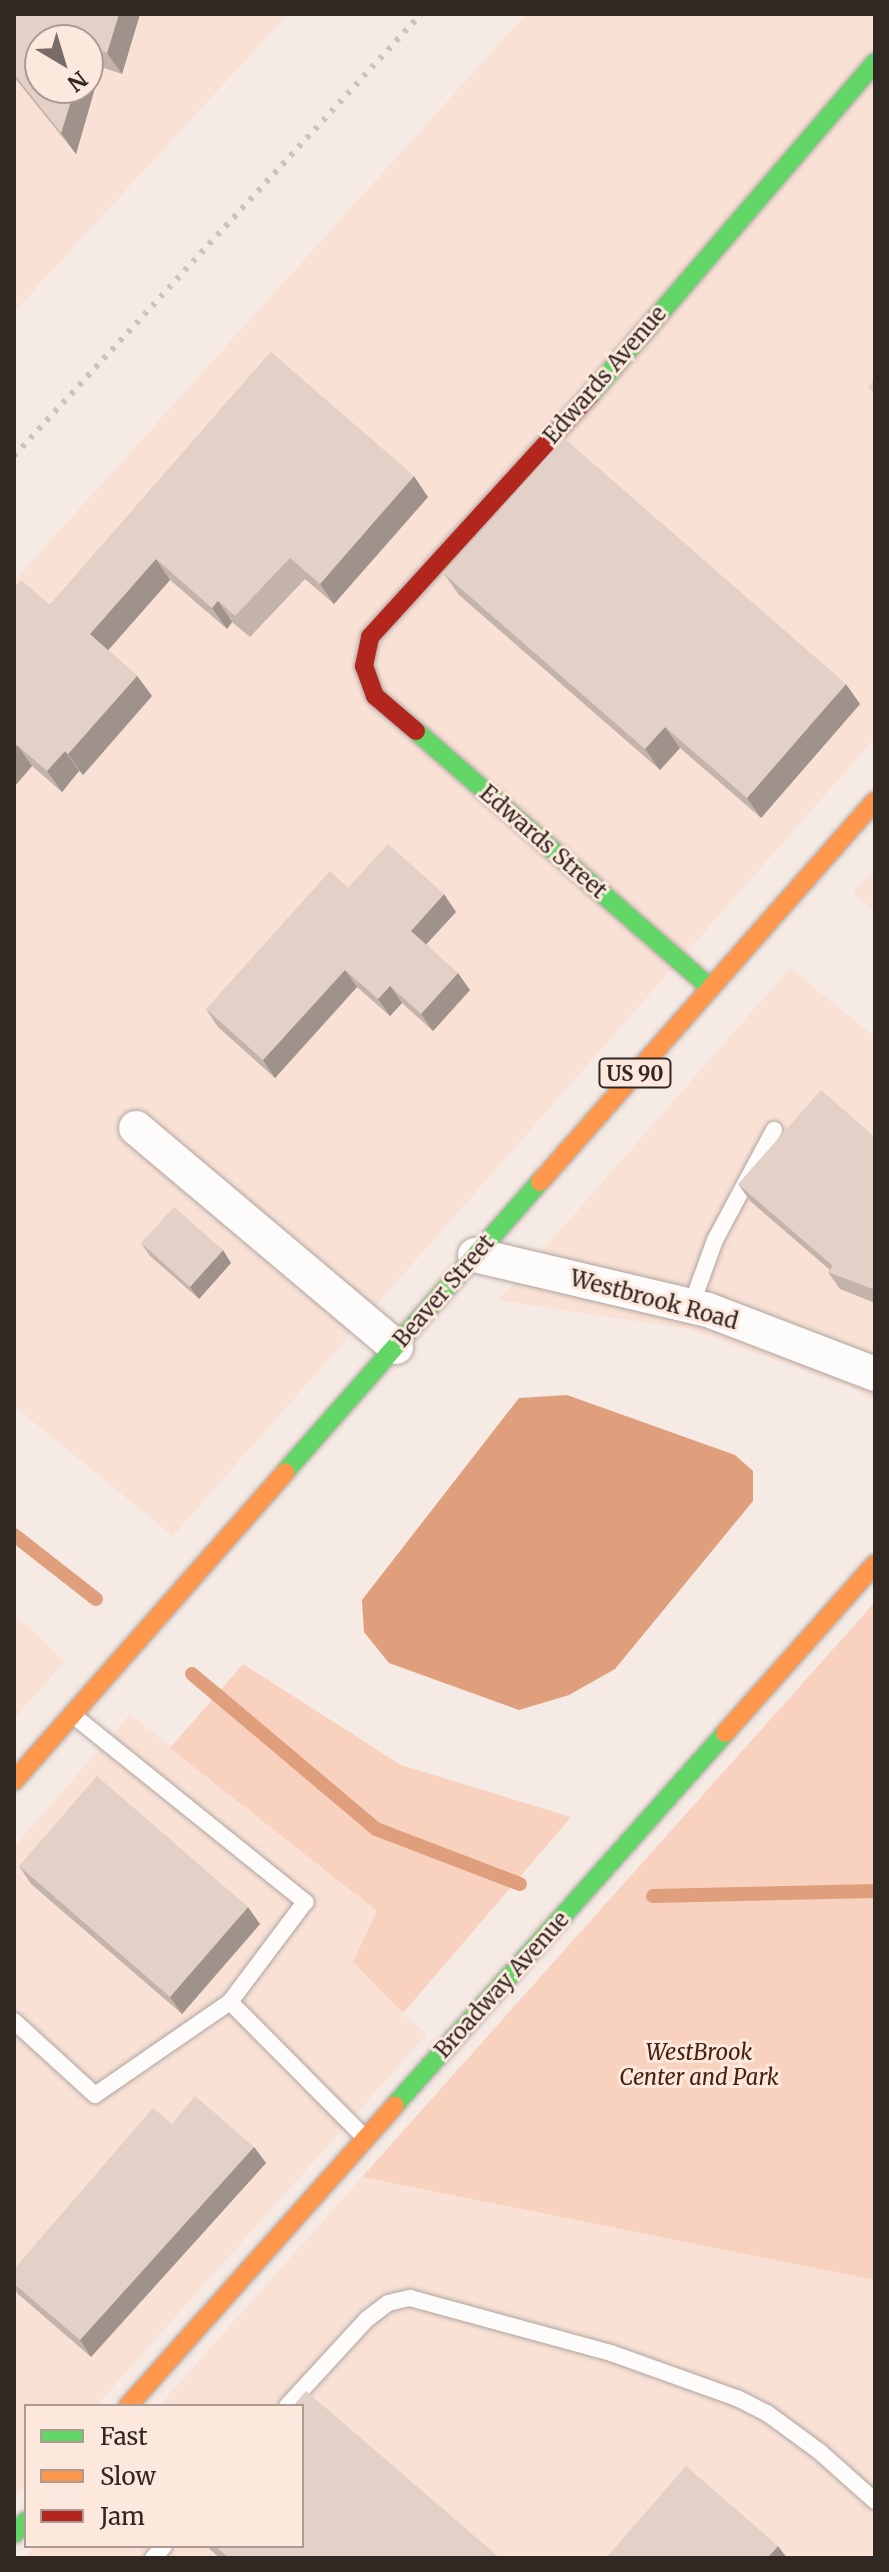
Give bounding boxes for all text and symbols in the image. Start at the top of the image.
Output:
north arrow [24,24,104,104]
text: N [62,65,93,98]
street label: Edwards Avenue [538,301,672,449]
street label: Edwards Street [474,780,612,904]
road number: US 90 [597,1057,673,1089]
street label: Beaver Street [388,1229,500,1353]
street label: Westbrook Road [567,1265,741,1335]
street label: Broadway Avenue [430,1907,574,2063]
park label: WestBrook Center and Park [619,2039,779,2090]
legend [24,2404,304,2548]
text: Fast [100,2421,148,2452]
text: Slow [100,2461,156,2492]
text: Jam [100,2501,145,2532]

